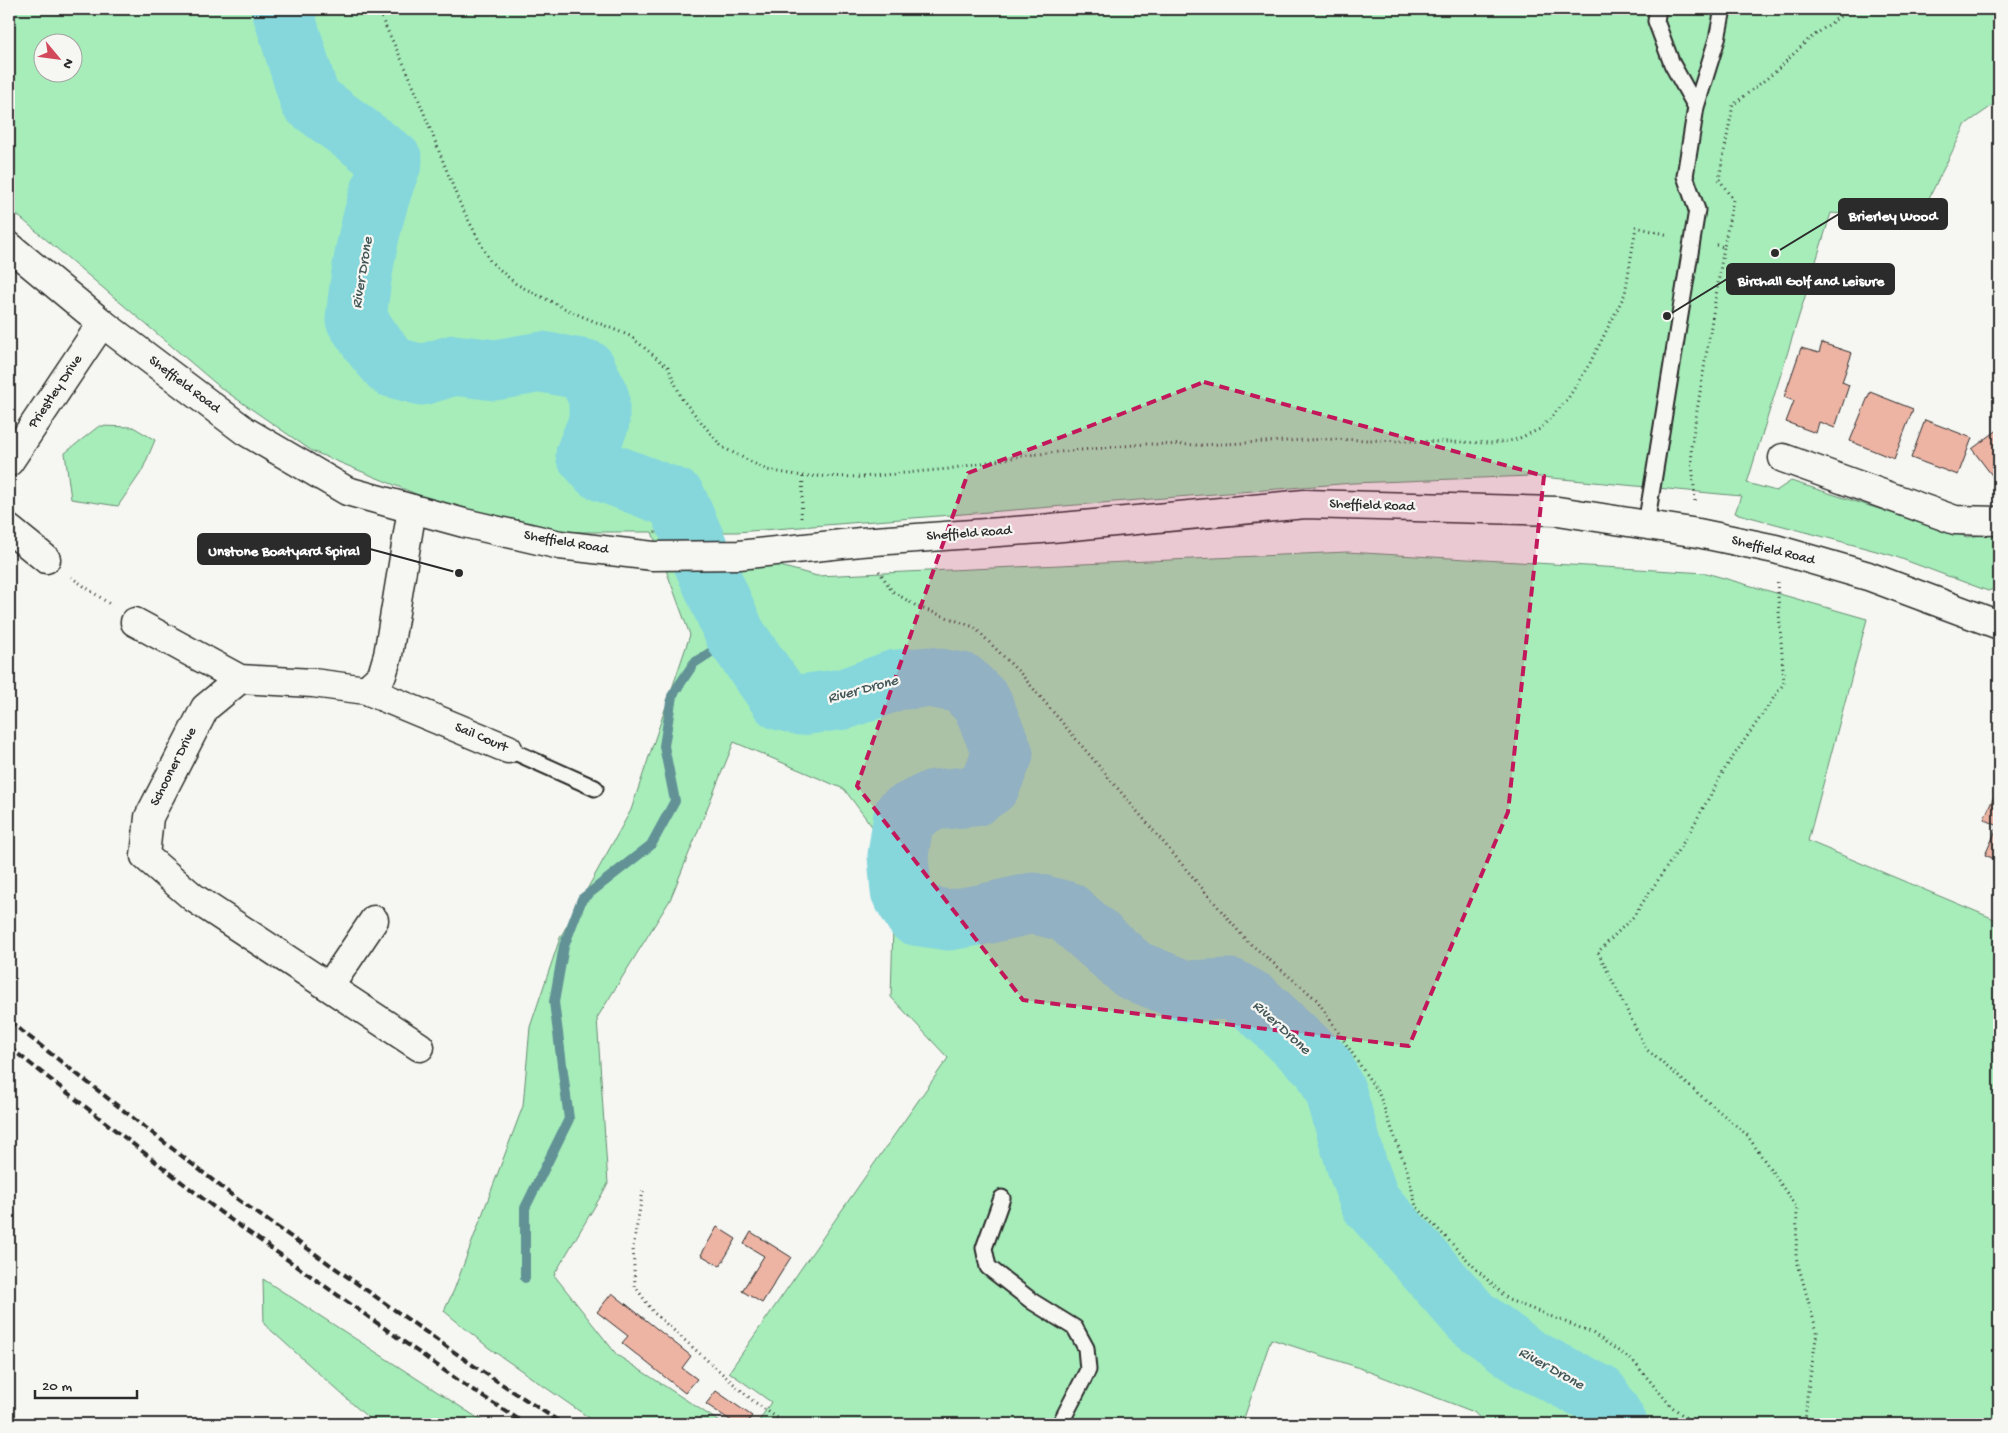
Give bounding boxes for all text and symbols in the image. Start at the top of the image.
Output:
north arrow [32,32,82,82]
text: N [58,55,77,71]
callout: Brierley Wood [1839,199,1947,229]
text: Brierley Wood [1848,208,1939,226]
water label: River Drone [348,235,378,310]
callout: Birchall Golf and Leisure [1727,264,1894,294]
text: Birchall Golf and Leisure [1737,273,1885,291]
street label: Priestley Drive [25,351,87,433]
street label: Sheffield Road [145,353,225,419]
street label: Sheffield Road [1329,496,1417,516]
street label: Sheffield Road [926,522,1014,545]
street label: Sheffield Road [523,527,611,559]
street label: Sheffield Road [1730,532,1818,570]
callout: Unstone Boatyard Spiral [198,534,370,564]
text: Unstone Boatyard Spiral [208,543,360,561]
water label: River Drone [826,672,901,708]
street label: Sail Court [452,719,511,757]
street label: Schooner Drive [147,724,201,809]
water label: River Drone [1248,997,1315,1060]
water label: River Drone [1515,1344,1588,1395]
scale bar [35,1368,138,1400]
text: 20 m [42,1378,72,1396]

